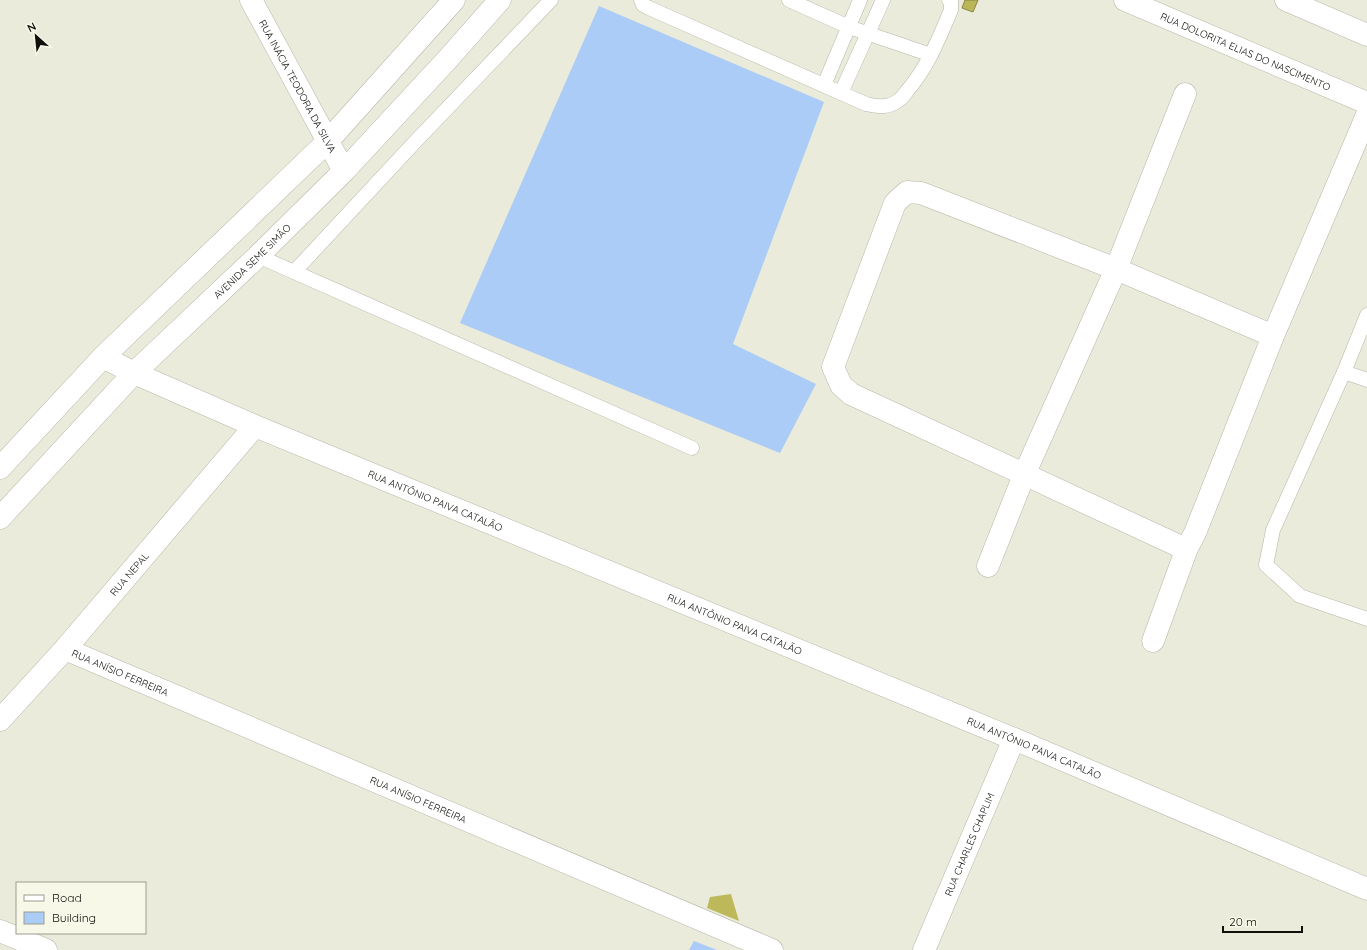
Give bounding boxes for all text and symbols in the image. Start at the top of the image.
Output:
street label: RUA DOLORITA ELIAS DO NASCIMENTO [1158,9,1333,93]
north arrow [16,16,56,56]
street label: RUA INÁCIA TEODORA DA SILVA [256,17,340,155]
text: N [25,19,38,35]
street label: AVENIDA SEME SIMÃO [210,221,294,301]
street label: RUA ANTÔNIO PAIVA CATALÃO [366,467,505,534]
street label: RUA NEPAL [107,549,152,598]
street label: RUA ANTÔNIO PAIVA CATALÃO [665,590,804,658]
street label: RUA ANÍSIO FERREIRA [70,646,171,699]
street label: RUA ANTÔNIO PAIVA CATALÃO [965,714,1104,782]
street label: RUA ANÍSIO FERREIRA [368,773,469,826]
street label: RUA CHARLES CHAPLIM [941,790,997,898]
legend [16,882,146,934]
text: Road [52,890,82,905]
scale bar [1223,908,1302,934]
text: Building [52,910,96,925]
text: 20 m [1229,914,1257,929]

